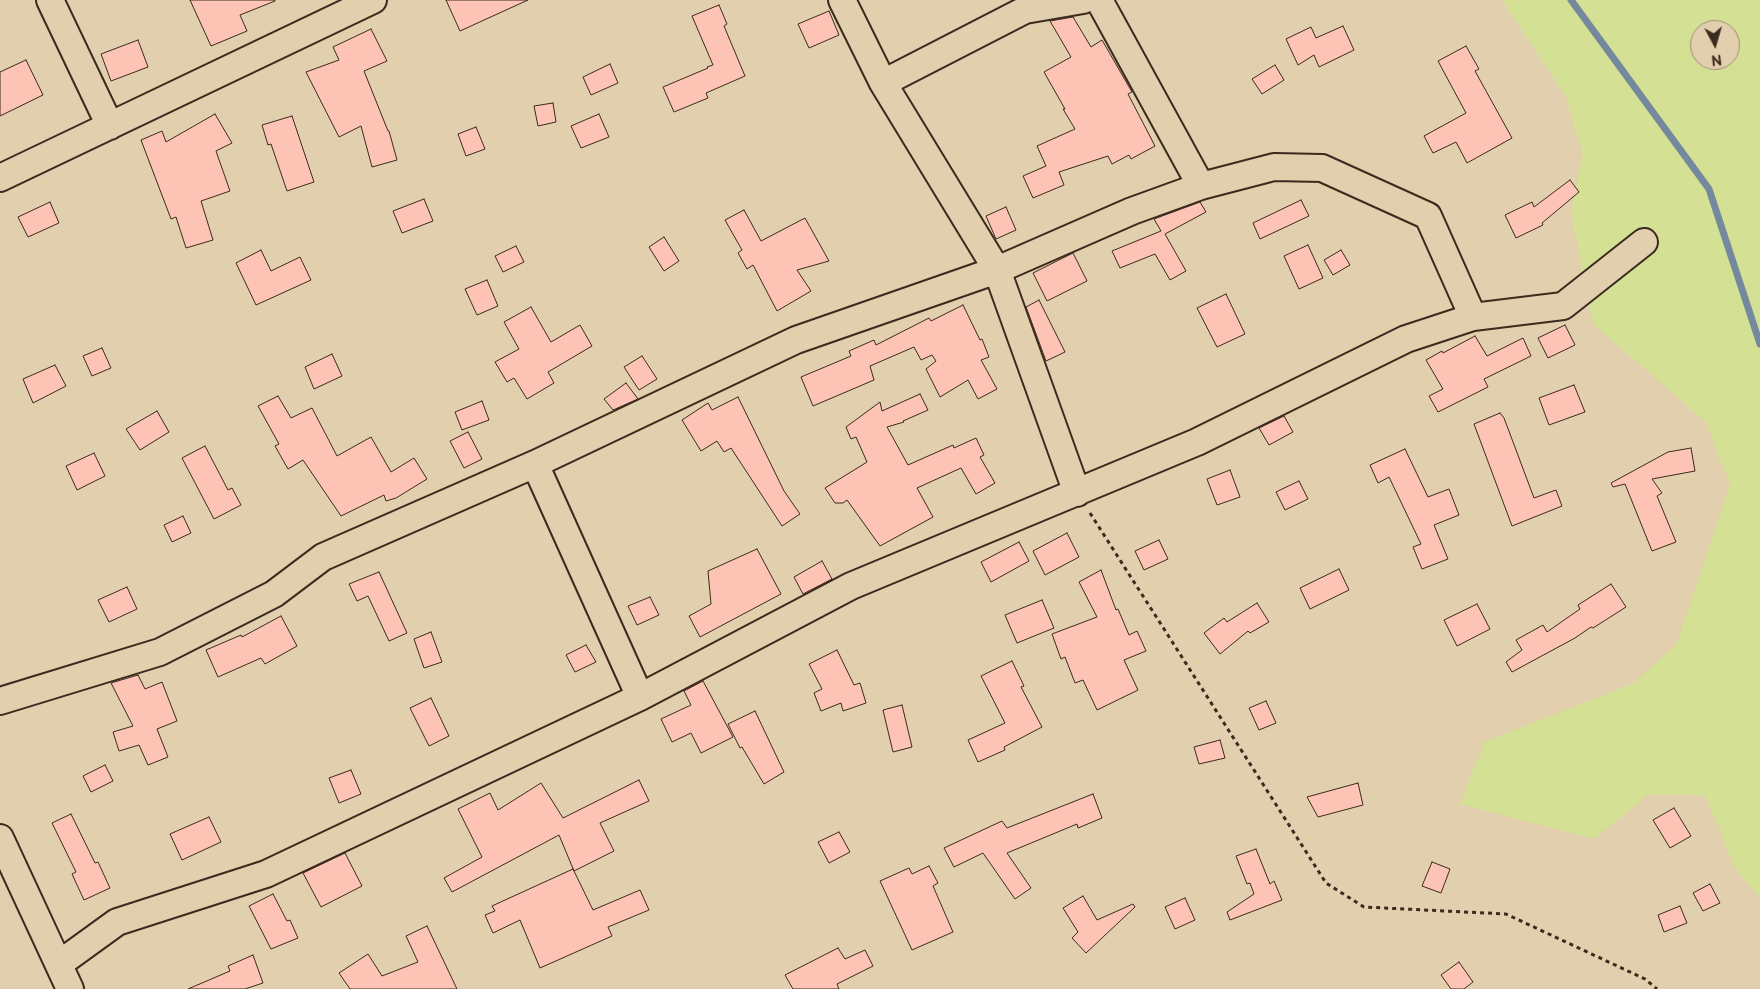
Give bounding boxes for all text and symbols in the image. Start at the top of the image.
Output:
north arrow [1690,20,1740,70]
text: N [1710,50,1723,68]

